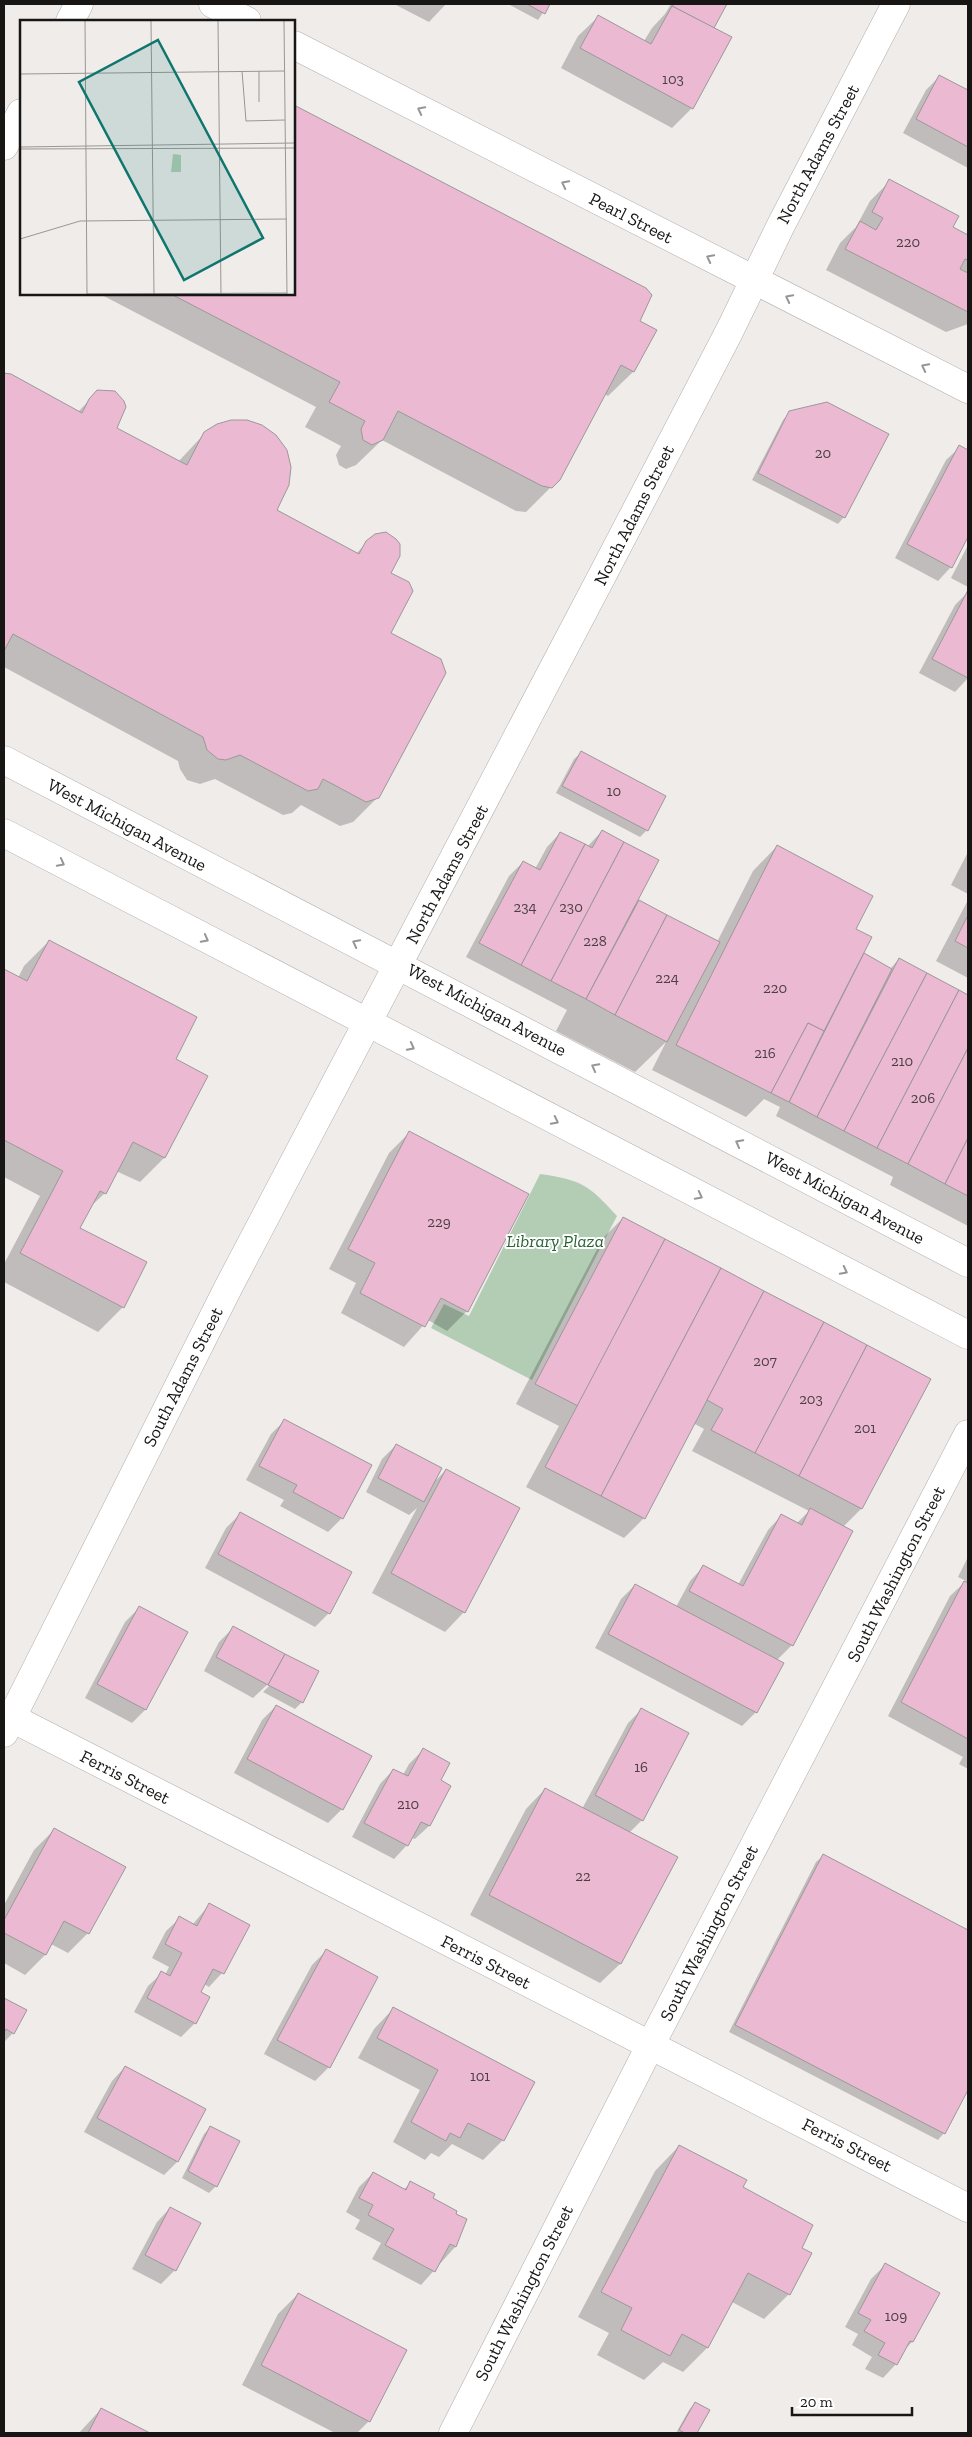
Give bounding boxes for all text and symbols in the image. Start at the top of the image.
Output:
inset map [20,20,295,295]
house number: 103 [662,70,684,88]
street label: North Adams Street [772,80,864,227]
one-way arrow [417,106,426,116]
one-way arrow [562,180,571,190]
street label: Pearl Street [586,188,677,249]
house number: 220 [896,233,920,251]
one-way arrow [706,254,715,264]
one-way arrow [785,294,794,304]
one-way arrow [921,363,930,373]
street label: North Adams Street [589,441,679,589]
house number: 20 [815,444,831,462]
street label: West Michigan Avenue [44,774,210,876]
house number: 10 [607,782,621,800]
street label: North Adams Street [401,800,493,947]
one-way arrow [56,857,65,867]
house number: 234 [513,898,537,916]
house number: 230 [559,898,583,916]
house number: 228 [583,932,607,950]
one-way arrow [200,933,209,943]
one-way arrow [352,939,361,949]
street label: West Michigan Avenue [404,959,570,1061]
house number: 224 [655,969,679,987]
house number: 220 [763,979,787,997]
one-way arrow [405,1040,414,1050]
house number: 216 [754,1044,776,1062]
house number: 210 [891,1052,913,1070]
one-way arrow [591,1063,600,1073]
house number: 206 [911,1089,935,1107]
one-way arrow [550,1115,559,1125]
one-way arrow [735,1139,744,1149]
street label: West Michigan Avenue [762,1147,928,1249]
one-way arrow [694,1190,703,1200]
house number: 229 [427,1213,451,1231]
park label: Library Plaza [506,1230,604,1252]
one-way arrow [838,1265,847,1275]
street label: South Adams Street [138,1303,228,1451]
house number: 207 [753,1352,777,1370]
house number: 203 [799,1390,823,1408]
house number: 201 [854,1419,876,1437]
street label: South Washington Street [842,1482,950,1666]
street label: Ferris Street [76,1745,174,1809]
house number: 16 [634,1758,648,1776]
house number: 210 [397,1795,419,1813]
street label: South Washington Street [655,1841,763,2025]
house number: 22 [575,1867,591,1885]
street label: Ferris Street [437,1930,535,1994]
house number: 101 [470,2067,490,2085]
street label: Ferris Street [798,2113,896,2177]
street label: South Washington Street [470,2201,578,2385]
house number: 109 [885,2307,907,2325]
scale bar [792,2384,912,2416]
text: 20 m [800,2393,833,2411]

